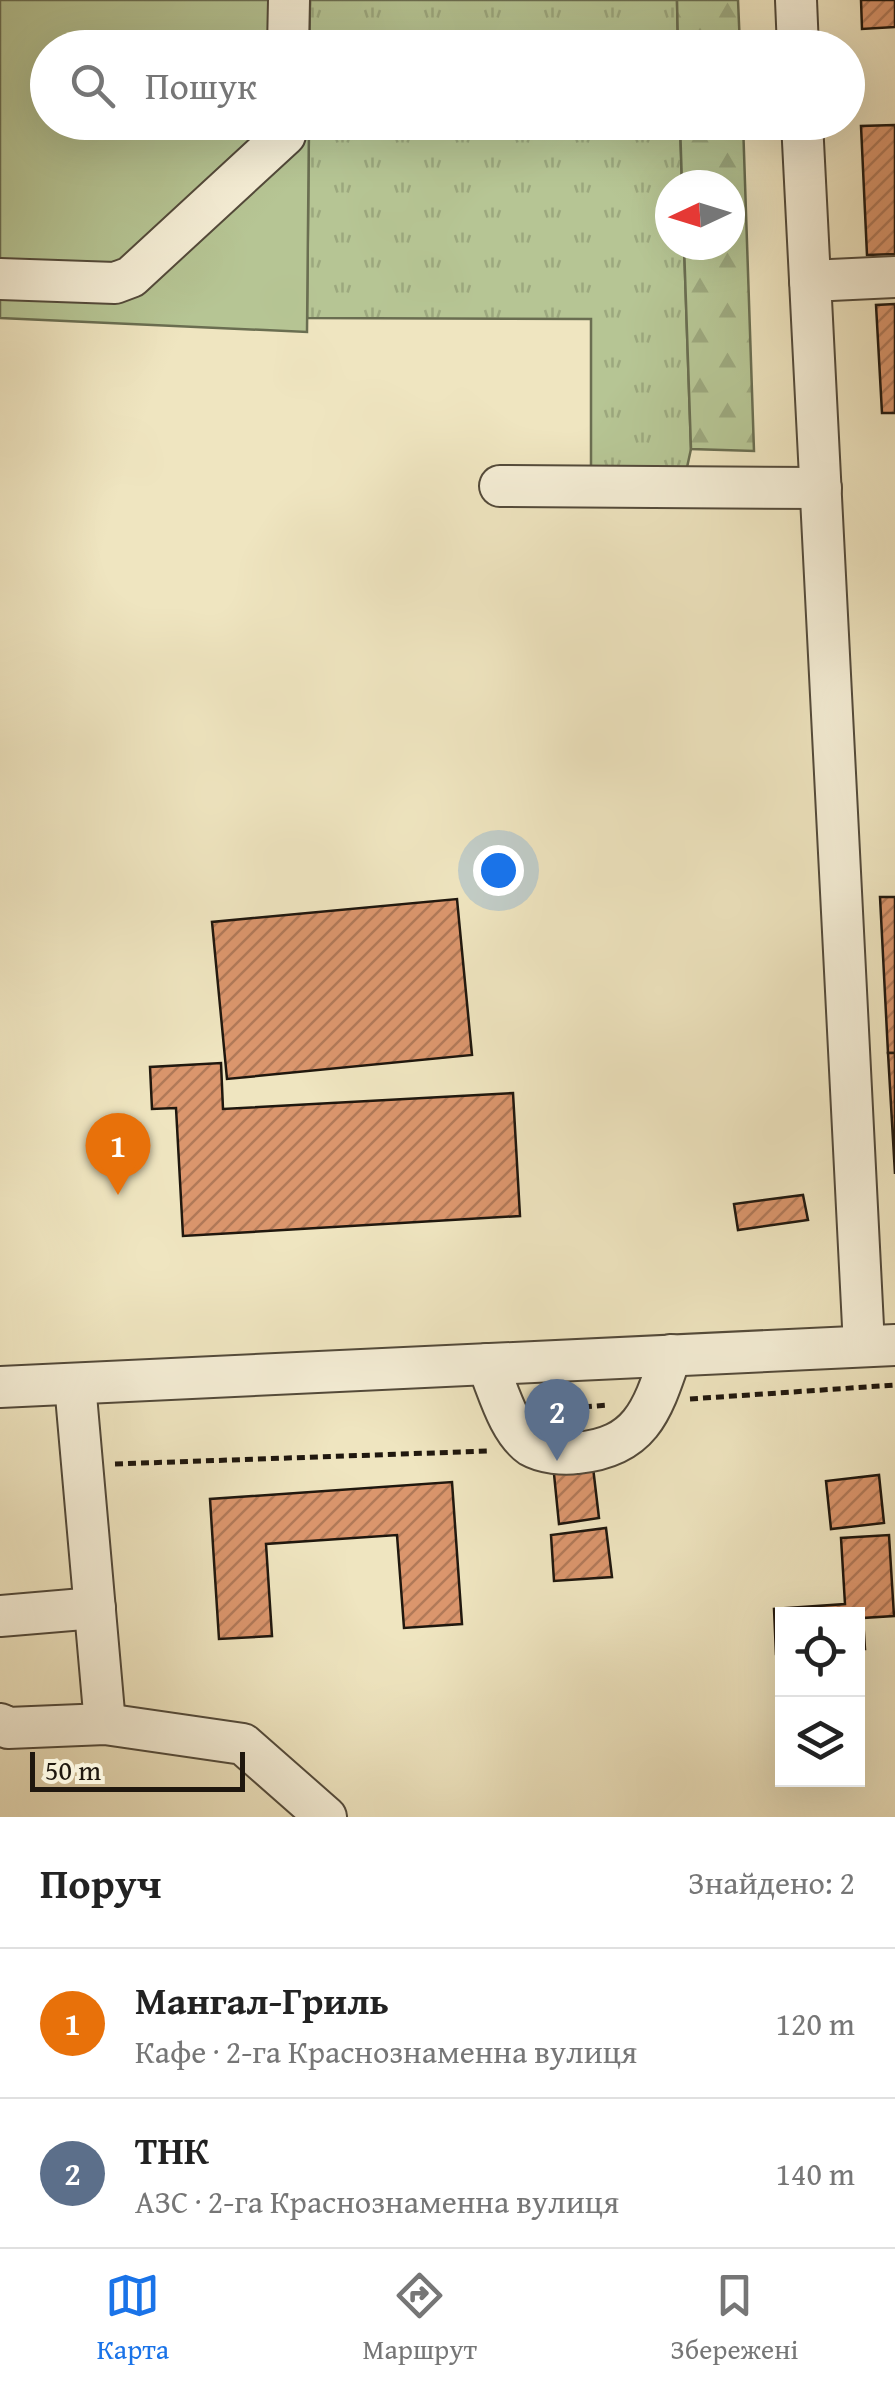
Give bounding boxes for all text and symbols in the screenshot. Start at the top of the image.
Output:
search box [30,30,865,140]
text: Пошук [145,57,257,113]
icon: search [65,58,120,113]
north arrow [655,170,745,260]
your location [473,845,524,896]
pin: 1 [86,1112,150,1195]
pin: 2 [524,1378,590,1461]
map controls [775,1607,865,1787]
button: locate [775,1607,865,1697]
button: layers [775,1697,865,1787]
scale bar [30,1747,245,1792]
text: 50 m [45,1749,101,1790]
text: Поруч [40,1852,161,1913]
text: Знайдено: 2 [688,1859,855,1906]
text: Мангал-Гриль [135,1972,389,2028]
text: 1 [64,2000,81,2047]
text: 120 m [776,2000,855,2047]
text: Кафе · 2-га Краснознаменна вулиця [135,2028,637,2075]
text: ТНК [135,2122,209,2178]
text: 2 [64,2150,81,2197]
text: 140 m [776,2150,855,2197]
text: АЗС · 2-га Краснознаменна вулиця [135,2178,619,2225]
tab: Карта [97,2268,169,2369]
tab: Маршрут [362,2268,477,2369]
tab: Збережені [670,2268,798,2369]

